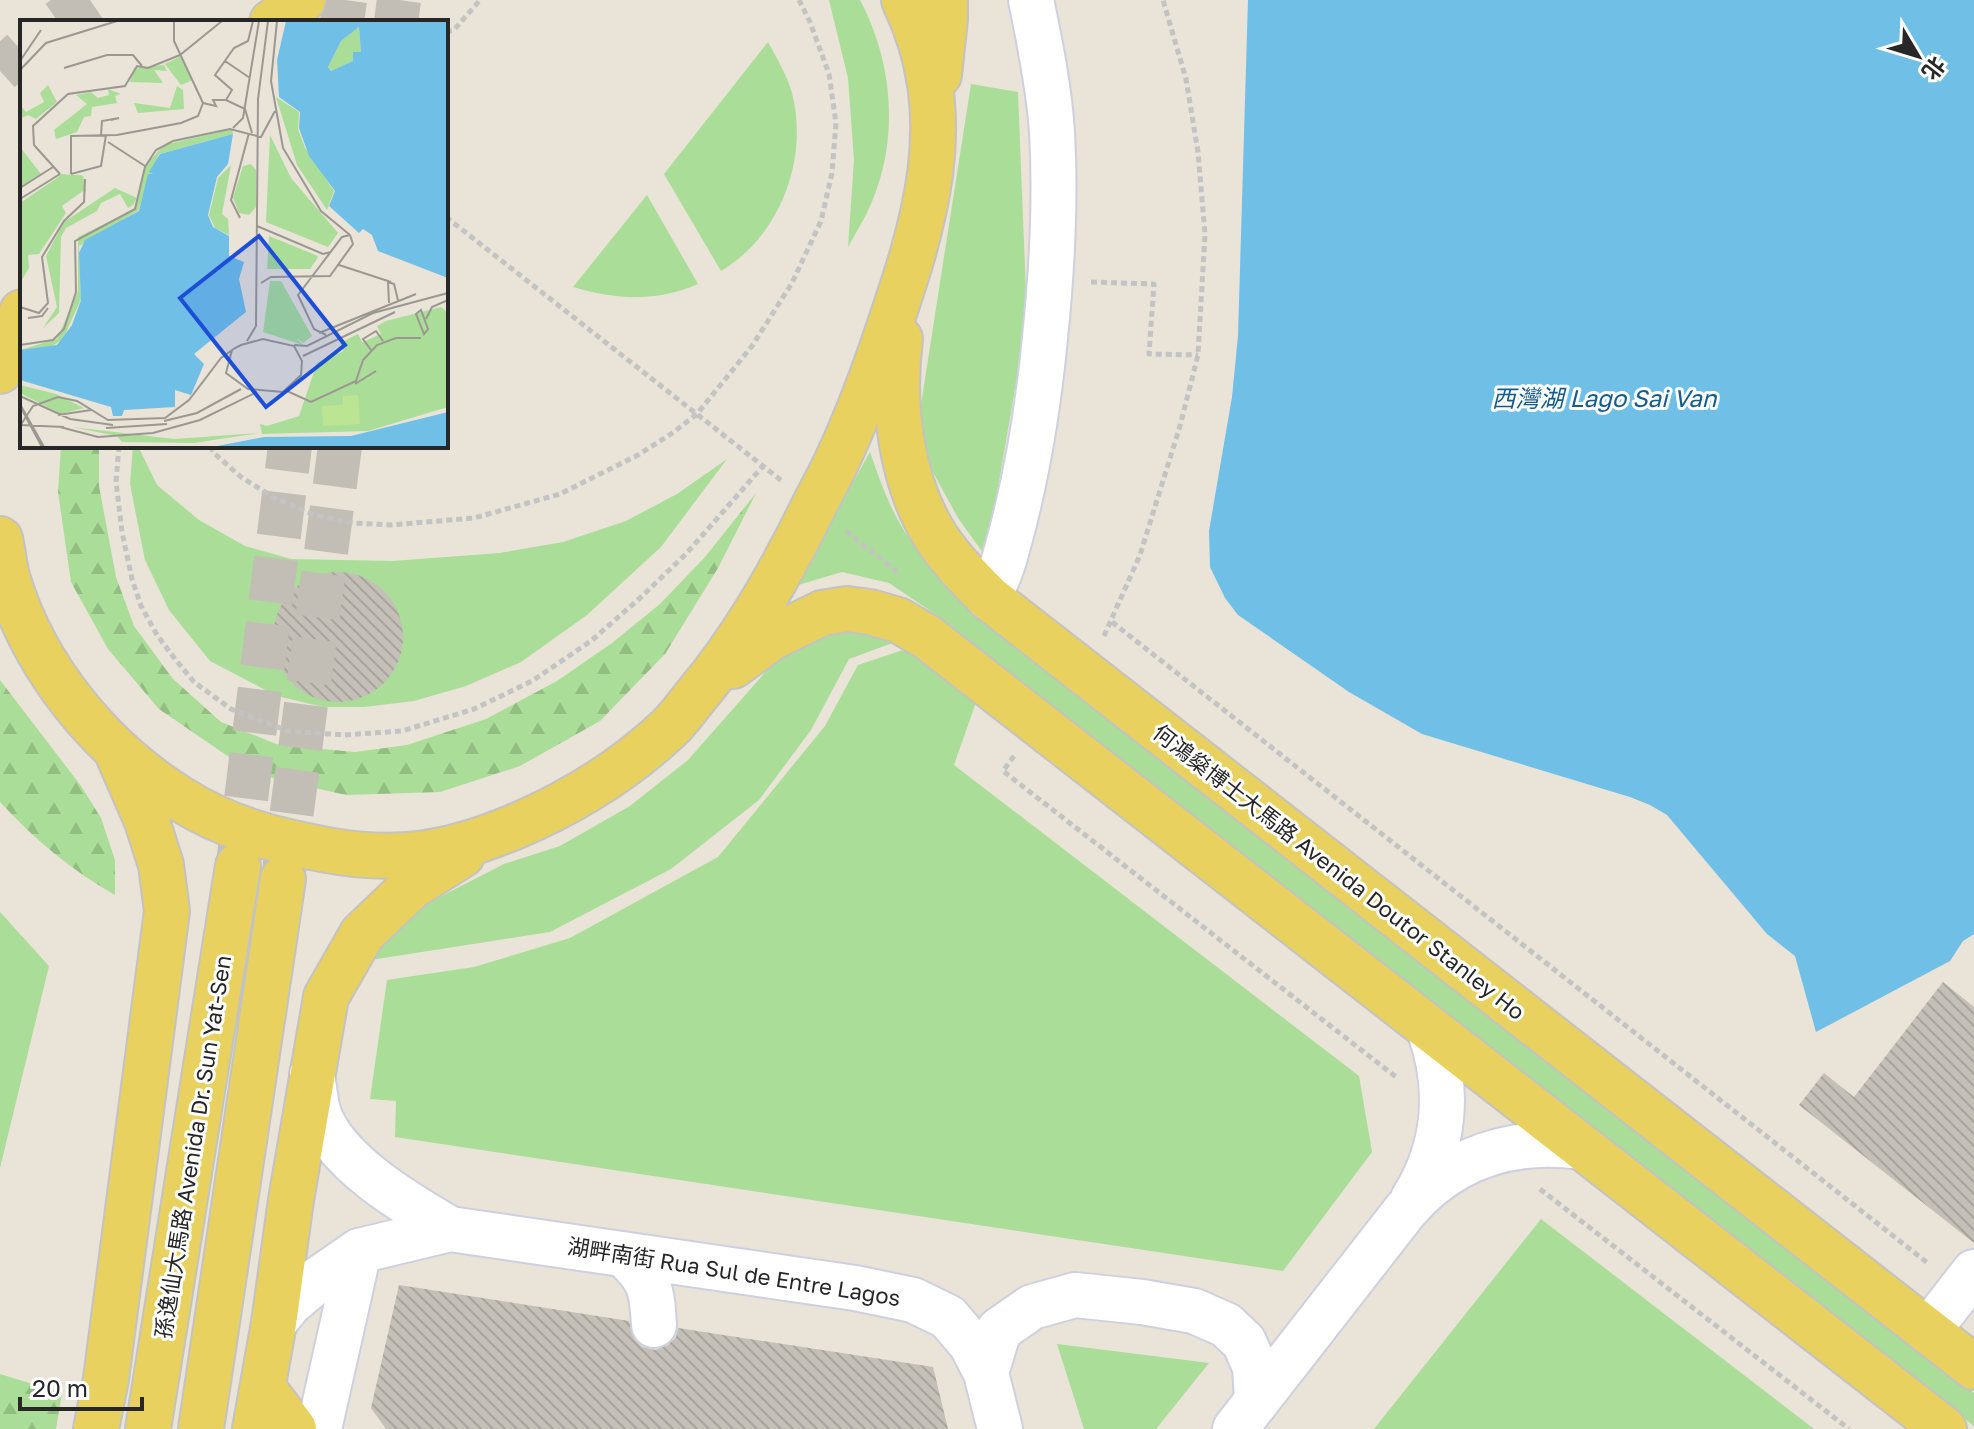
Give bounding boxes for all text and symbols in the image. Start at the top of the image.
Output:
north arrow [1878,16,1958,96]
inset map [20,20,448,448]
text: 北 [1917,52,1952,86]
water label: 西灣湖 Lago Sai Van [1492,383,1718,413]
street label: 何鴻燊博士大馬路 Avenida Doutor Stanley Ho [1148,718,1530,1025]
street label: 孫逸仙大馬路 Avenida Dr. Sun Yat-Sen [149,953,236,1341]
street label: 湖畔南街 Rua Sul de Entre Lagos [566,1232,902,1311]
scale bar [20,1361,142,1411]
text: 20 m [32,1373,88,1402]

